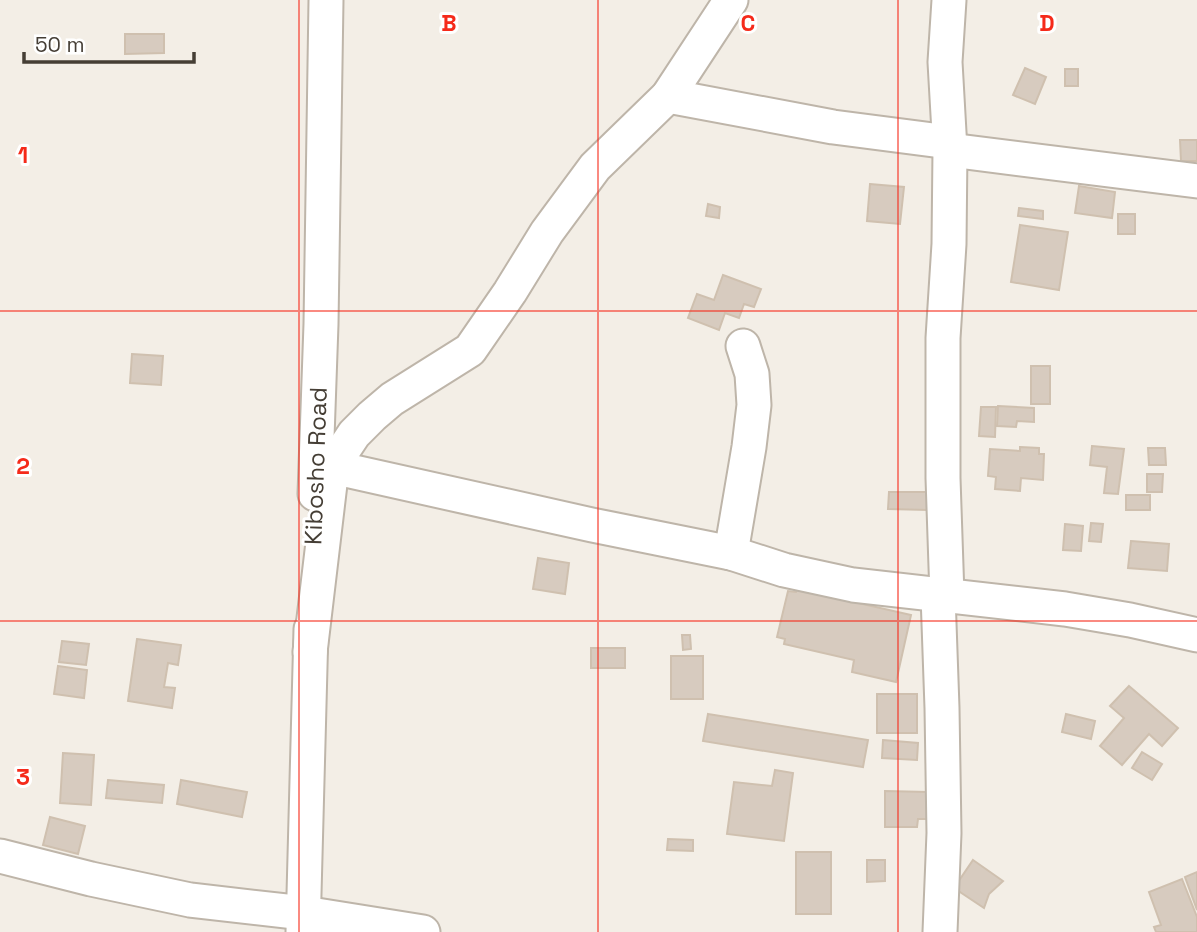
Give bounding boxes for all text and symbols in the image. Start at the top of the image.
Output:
text: B [441,8,457,38]
text: C [741,8,755,38]
text: D [1039,8,1055,38]
scale bar [24,21,194,65]
text: 50 m [35,31,85,58]
text: 1 [18,140,28,170]
street label: Kibosho Road [297,386,334,546]
text: 2 [16,451,30,481]
text: 3 [16,762,30,792]

